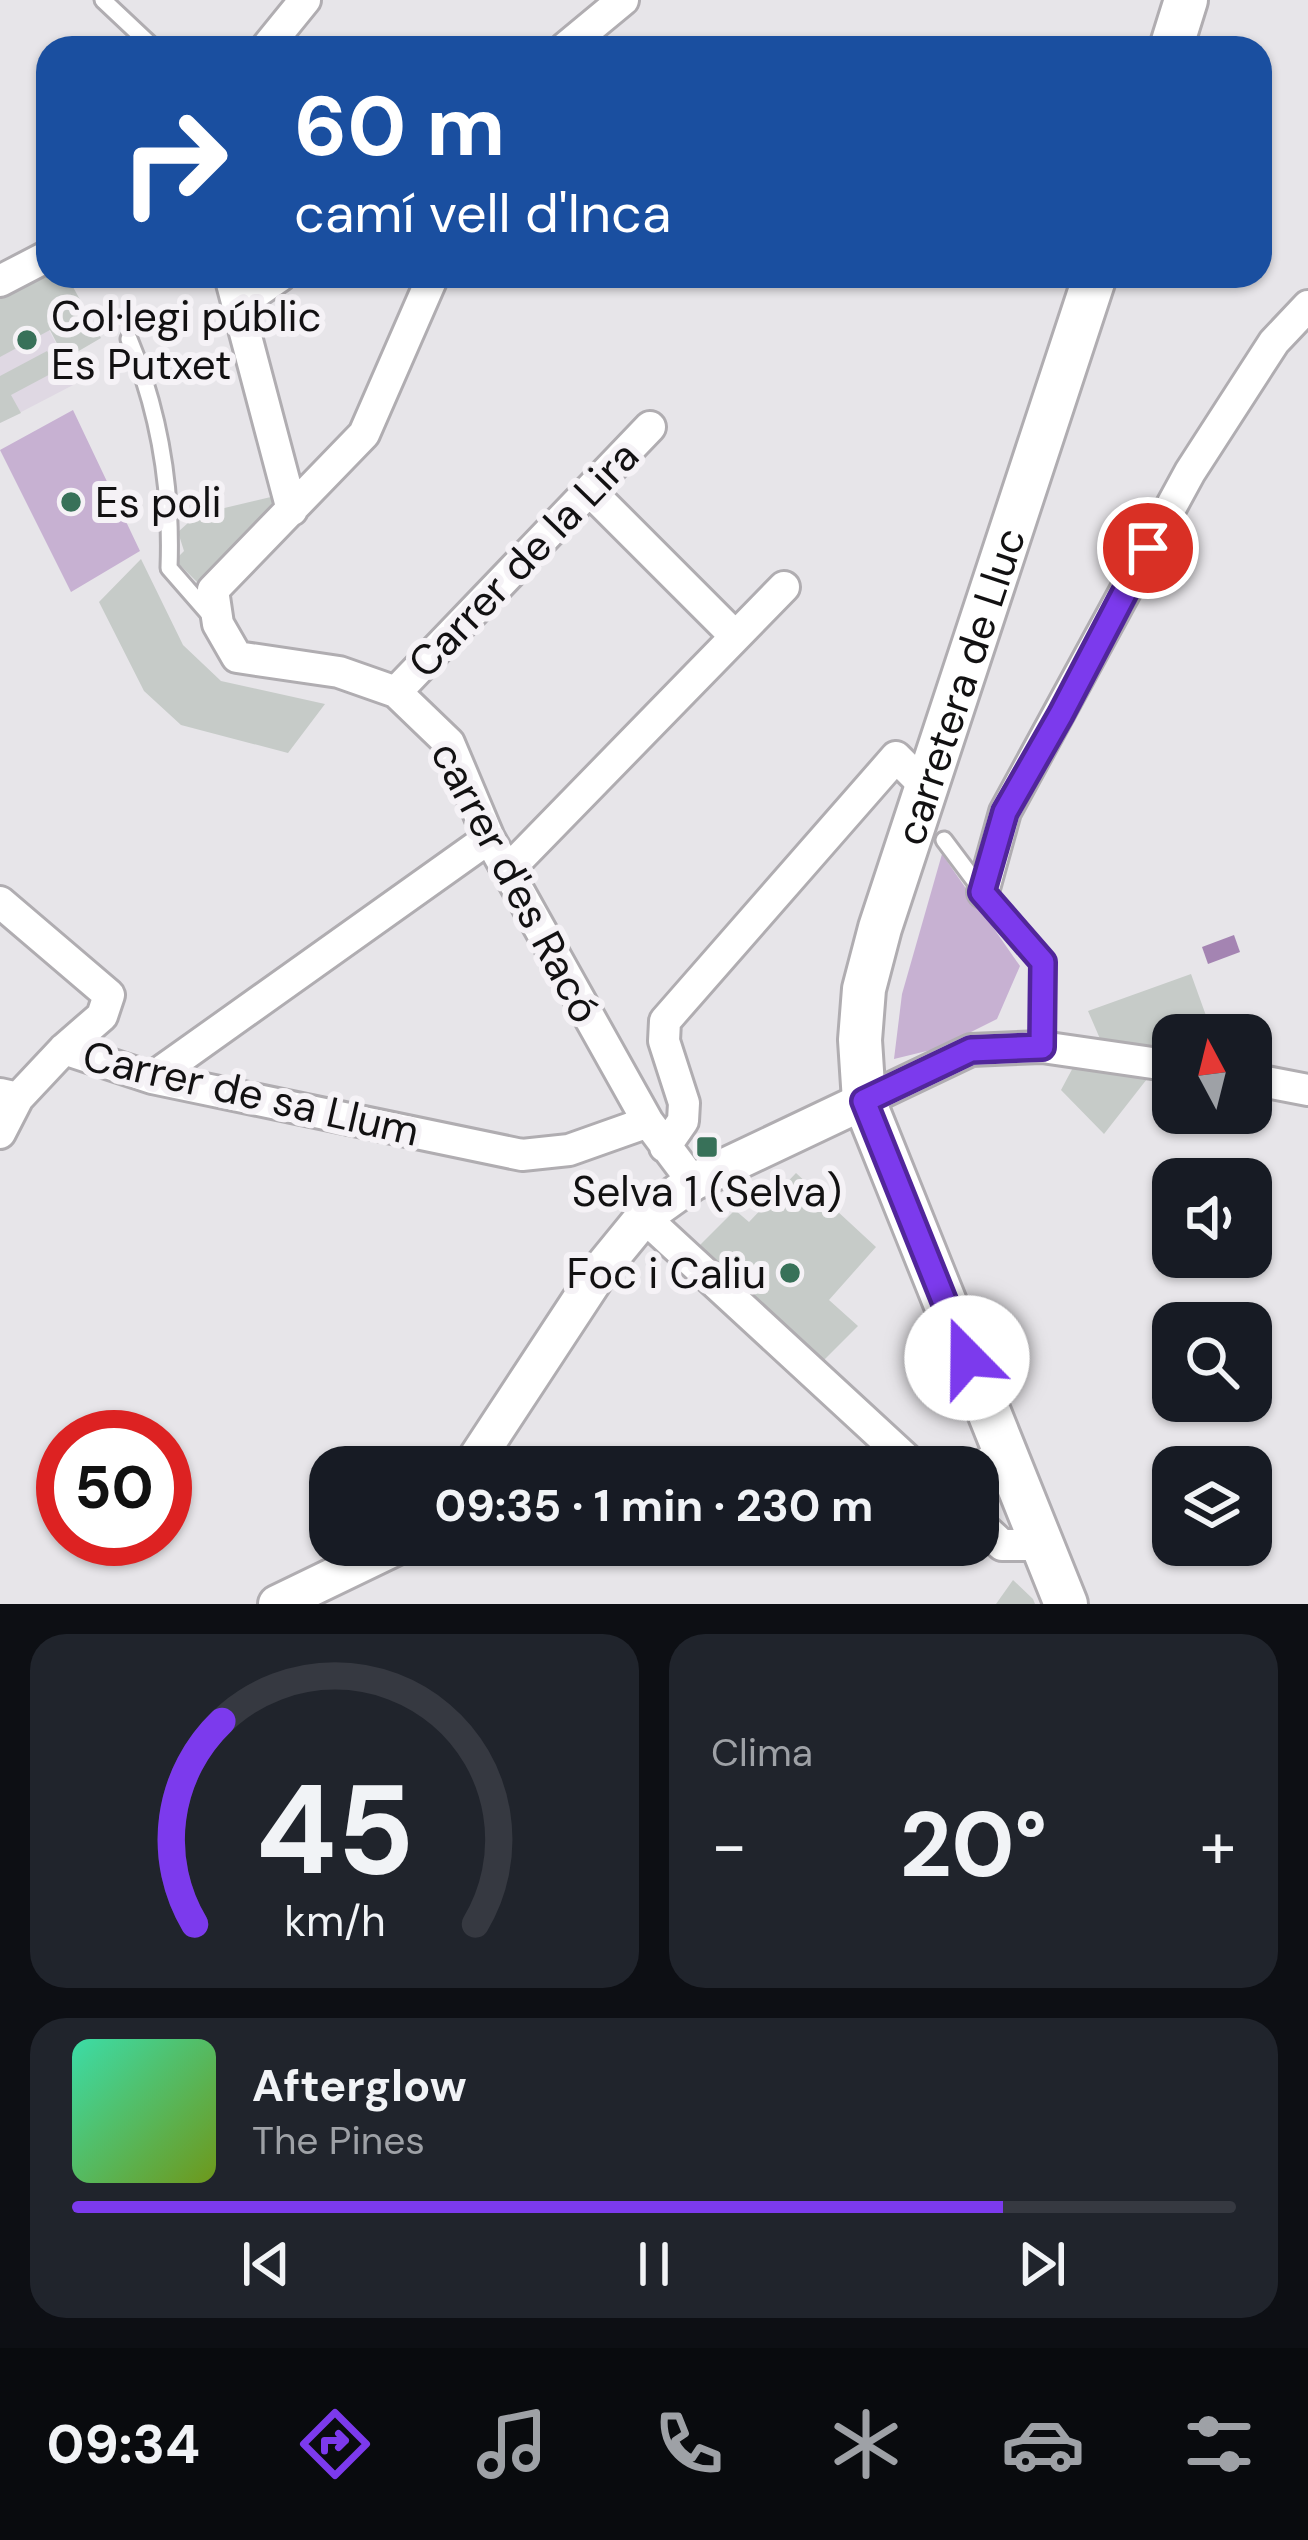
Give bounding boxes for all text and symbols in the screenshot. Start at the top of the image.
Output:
text: 60 m [294,72,505,181]
icon: right [96,84,252,240]
text: camí vell d'Inca [294,178,671,249]
place label: Col·legi públic Es Putxet [51,289,322,392]
marker: Col·legi públic Es Putxet [14,327,40,353]
street label: Carrer de la Lira [396,429,651,690]
place label: Es poli [95,475,222,530]
marker: Es poli [58,489,84,515]
pin [1097,497,1199,599]
icon: arrive [1115,515,1181,581]
street label: carretera de Lluc [882,521,1038,852]
street label: carrer d'es Racó [418,732,613,1033]
north arrow [1152,1014,1272,1134]
map controls [1152,1014,1272,1566]
street label: Carrer de sa Llum [77,1028,424,1159]
marker: Selva 1 (Selva) [694,1134,720,1160]
button: sound [1152,1158,1272,1278]
place label: Selva 1 (Selva) [572,1164,842,1219]
place label: Foc i Caliu [567,1246,766,1301]
marker: Foc i Caliu [777,1260,803,1286]
position arrow [904,1295,1030,1421]
button: search [1152,1302,1272,1422]
speed limit sign: 50 [36,1410,192,1566]
button: layers [1152,1446,1272,1566]
text: 09:35 · 1 min · 230 m [435,1476,873,1535]
text: Clima [711,1727,813,1778]
text: 45 [255,1749,414,1912]
text: 20° [900,1787,1047,1904]
text: − [711,1803,747,1888]
text: + [1200,1803,1236,1888]
text: km/h [284,1893,385,1949]
text: Afterglow [252,2056,467,2115]
text: The Pines [252,2115,425,2166]
icon: previous [233,2231,299,2297]
icon: pause [621,2231,687,2297]
icon: next [1009,2231,1075,2297]
icon: directions [293,2402,377,2486]
icon: music [470,2402,554,2486]
icon: phone [647,2402,731,2486]
icon: climate [824,2402,908,2486]
icon: car [1001,2402,1085,2486]
icon: filters [1177,2402,1261,2486]
text: 09:34 [46,2409,200,2480]

